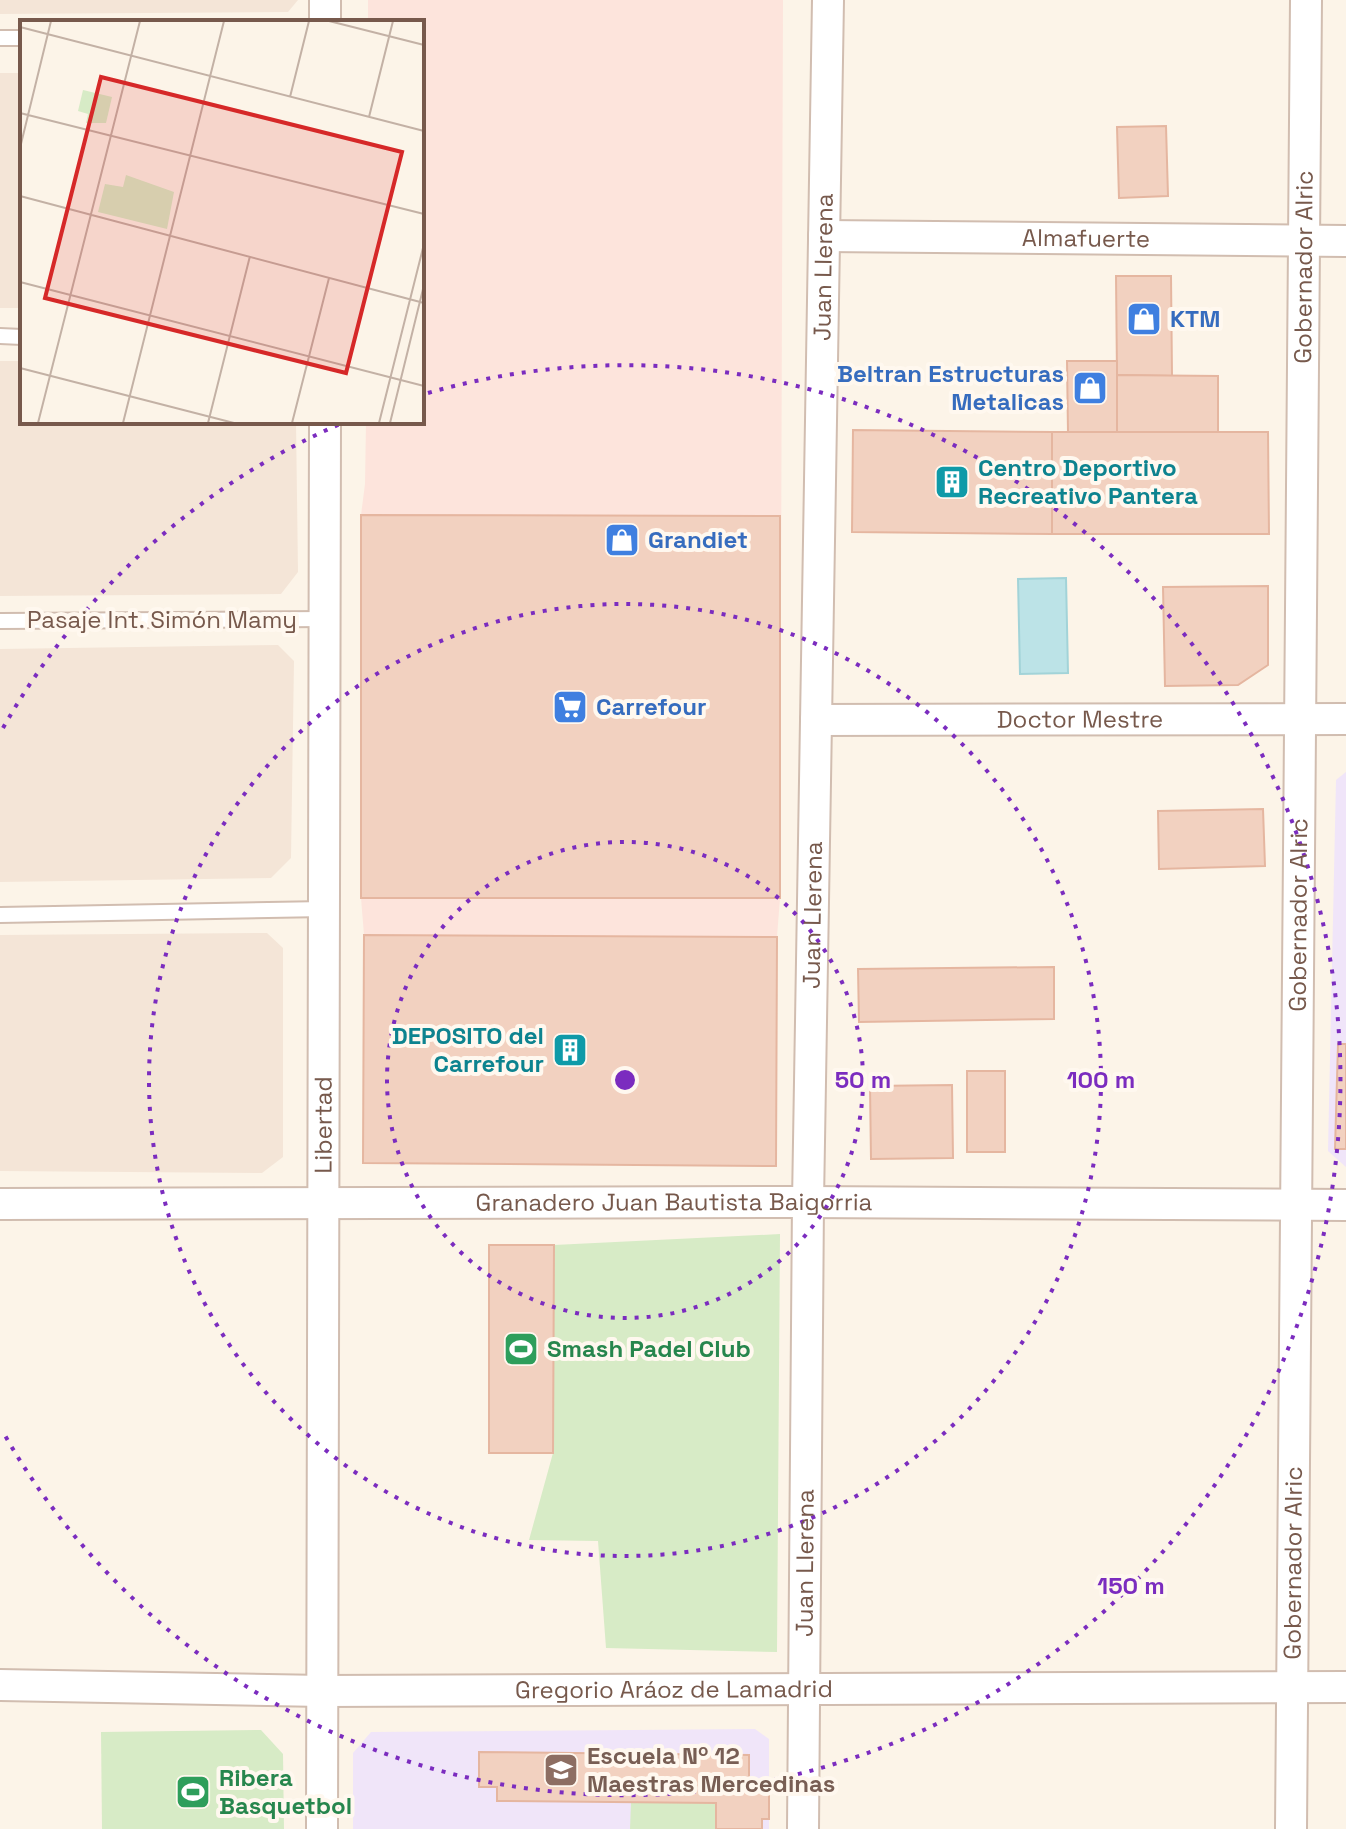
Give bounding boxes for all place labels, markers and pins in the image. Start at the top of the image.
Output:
shop icon: KTM [1125,300,1163,338]
place label: KTM [1170,303,1220,334]
place label: Beltran Estructuras Metalicas [837,358,1064,417]
shop icon: Beltran Estructuras Metalicas [1071,369,1109,407]
place label: Centro Deportivo Recreativo Pantera [978,452,1198,511]
building icon: Centro Deportivo Recreativo Pantera [933,463,971,501]
shop icon: Grandiet [603,521,641,559]
place label: Grandiet [648,524,748,555]
supermarket icon: Carrefour [551,688,589,726]
place label: Carrefour [596,691,706,722]
place label: DEPOSITO del Carrefour [392,1020,544,1079]
building icon: DEPOSITO del Carrefour [551,1031,589,1069]
centre of rings [611,1066,639,1094]
sports icon: Smash Padel Club [502,1330,540,1368]
place label: Smash Padel Club [547,1333,751,1364]
place label: Escuela Nº 12 Maestras Mercedinas [587,1740,835,1799]
school or university icon: Escuela Nº 12 Maestras Mercedinas [542,1751,580,1789]
place label: Ribera Basquetbol [219,1762,352,1821]
sports icon: Ribera Basquetbol [174,1773,212,1811]

